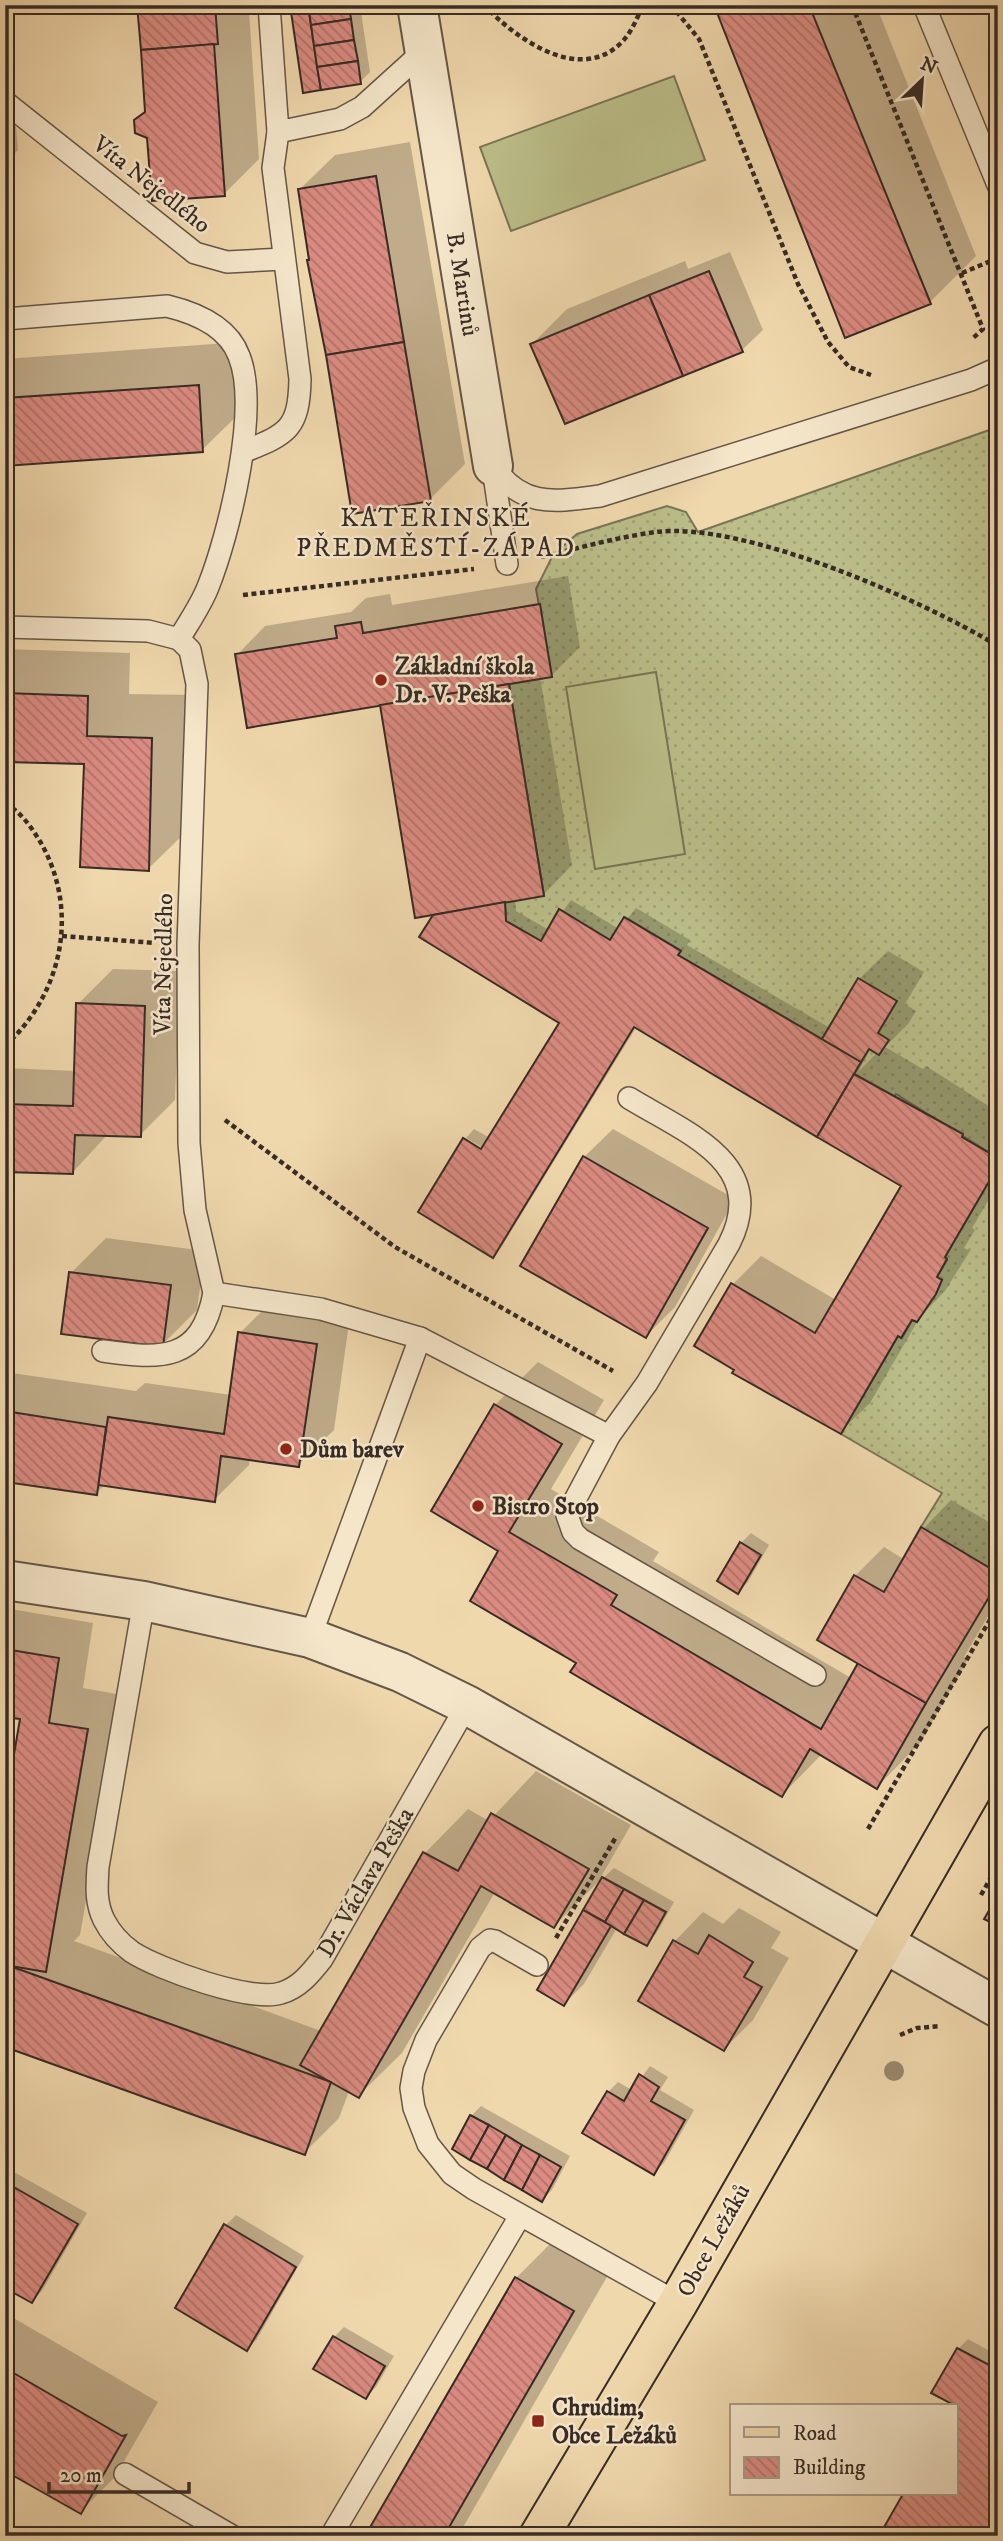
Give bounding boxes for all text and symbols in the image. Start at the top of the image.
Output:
north arrow [888,46,958,116]
text: N [917,52,941,80]
street label: Víta Nejedlého [86,129,216,240]
street label: B. Martinů [439,230,485,338]
district label: KATEŘINSKÉ PŘEDMĚSTÍ-ZÁPAD [296,501,576,565]
place label: Základní škola Dr. V. Peška [395,652,535,710]
marker: Základní škola Dr. V. Peška [373,672,389,688]
street label: Víta Nejedlého [148,893,180,1036]
place label: Dům barev [300,1435,405,1465]
marker: Dům barev [278,1441,294,1457]
place label: Bistro Stop [492,1492,599,1522]
marker: Bistro Stop [470,1498,486,1514]
street label: Dr. Václava Peška [311,1801,421,1963]
street label: Obce Ležáků [670,2179,757,2302]
place label: Chrudim, Obce Ležáků [552,2393,677,2451]
legend [730,2404,958,2496]
marker: Chrudim, Obce Ležáků [530,2413,546,2429]
text: Road [793,2421,837,2447]
scale bar [49,2450,189,2494]
text: Building [793,2455,866,2481]
text: 20 m [60,2463,102,2489]

